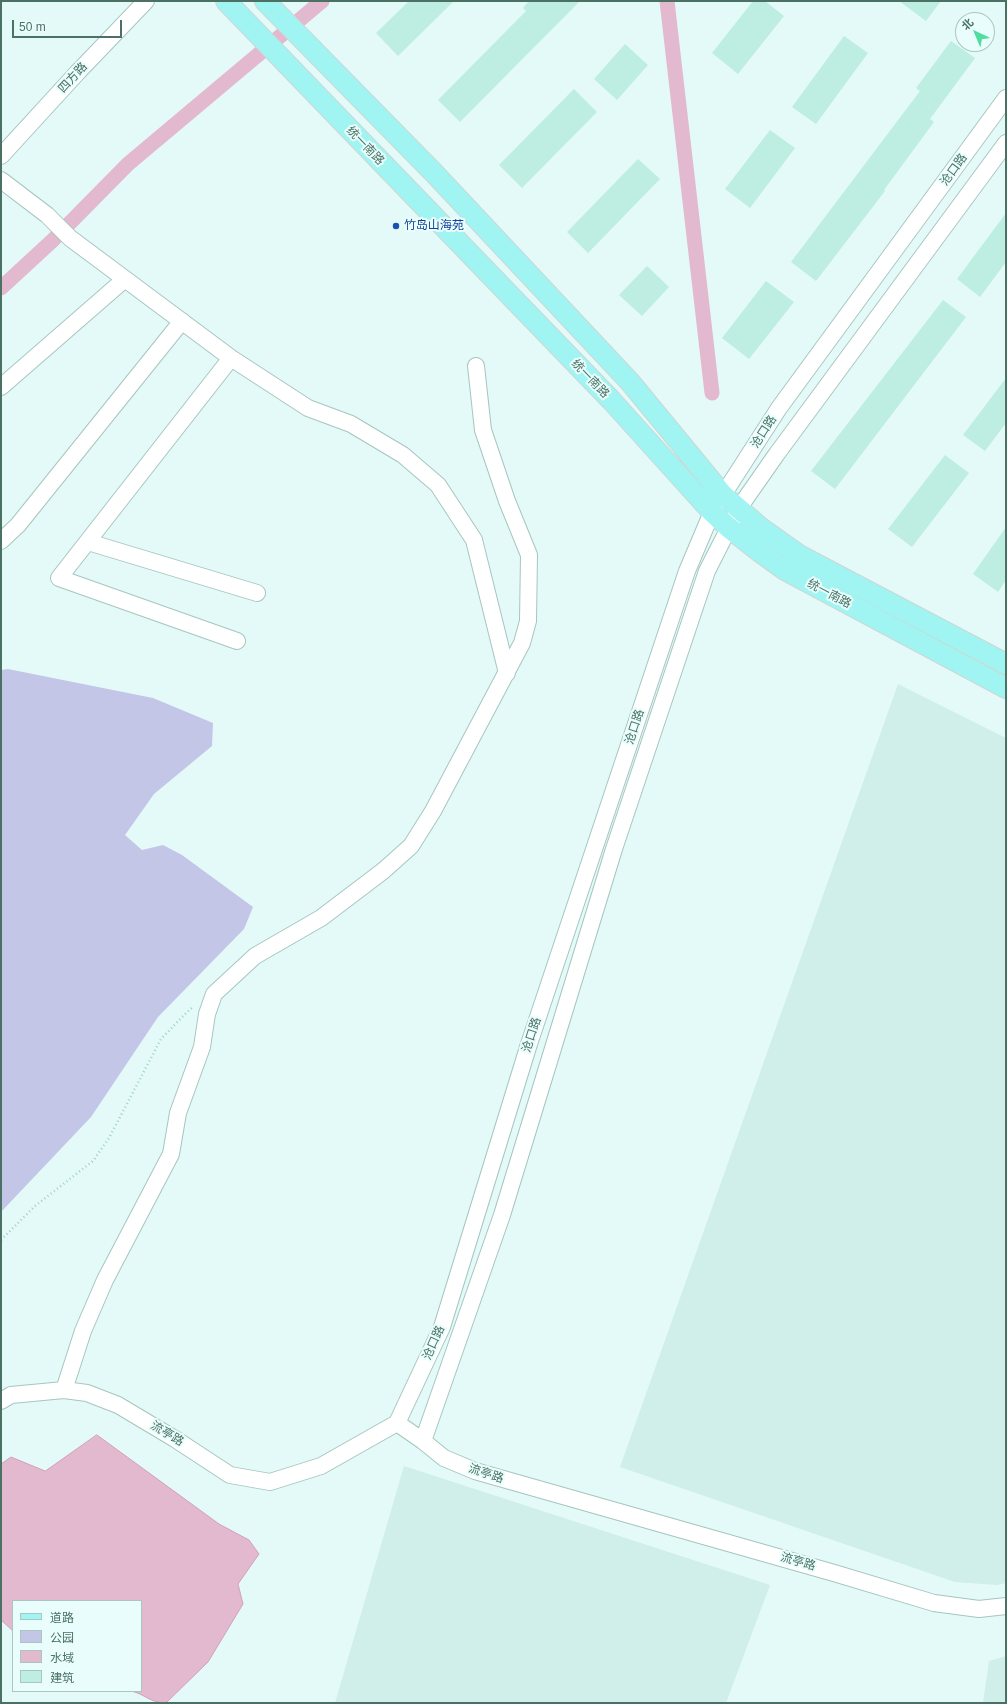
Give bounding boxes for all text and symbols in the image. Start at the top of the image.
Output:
scale bar [14,12,124,38]
north arrow [955,12,995,52]
text: 北 [959,16,975,32]
text: 50 m [19,20,46,34]
street label: 四方路 [55,60,91,96]
street label: 统一南路 [343,124,387,168]
street label: 沧口路 [938,151,970,189]
place label: 竹岛山海苑 [404,219,464,233]
marker: 竹岛山海苑 [391,221,401,231]
street label: 统一南路 [568,357,612,401]
street label: 沧口路 [748,413,780,451]
street label: 统一南路 [804,576,854,612]
street label: 沧口路 [623,708,647,746]
street label: 沧口路 [520,1016,544,1054]
street label: 沧口路 [420,1324,448,1362]
street label: 流亭路 [148,1419,186,1449]
street label: 流亭路 [467,1462,505,1486]
street label: 流亭路 [779,1550,817,1574]
legend [12,1600,142,1692]
text: 道路 [50,1611,74,1625]
text: 公园 [50,1631,74,1645]
text: 水域 [50,1651,74,1665]
text: 建筑 [50,1671,74,1685]

